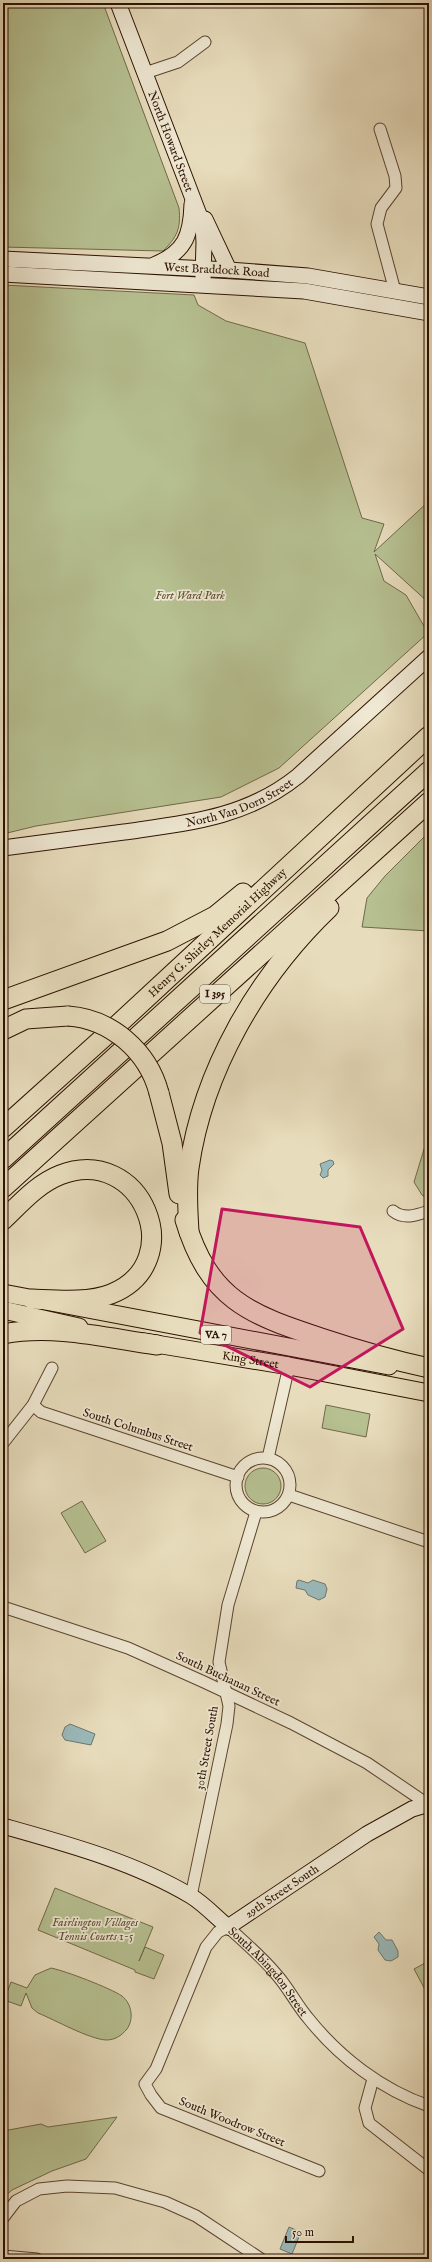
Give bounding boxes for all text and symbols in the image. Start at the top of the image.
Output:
street label: North Howard Street [145,89,197,194]
street label: West Braddock Road [164,259,271,281]
park label: Fort Ward Park [155,588,225,603]
street label: North Van Dorn Street [185,775,296,830]
street label: Henry G. Shirley Memorial Highway [145,865,290,1000]
road number: I 395 [200,985,230,1003]
road number: VA 7 [201,1326,231,1344]
street label: King Street [221,1348,280,1372]
street label: South Columbus Street [81,1405,195,1455]
street label: South Buchanan Street [174,1648,282,1710]
street label: 30th Street South [192,1704,222,1791]
street label: 29th Street South [242,1861,322,1921]
park label: Fairlington Villages Tennis Courts 1-5 [52,1915,139,1944]
street label: South Abingdon Street [225,1923,311,2019]
street label: South Woodrow Street [177,2094,287,2150]
scale bar [286,2218,353,2244]
text: 50 m [292,2225,314,2240]

